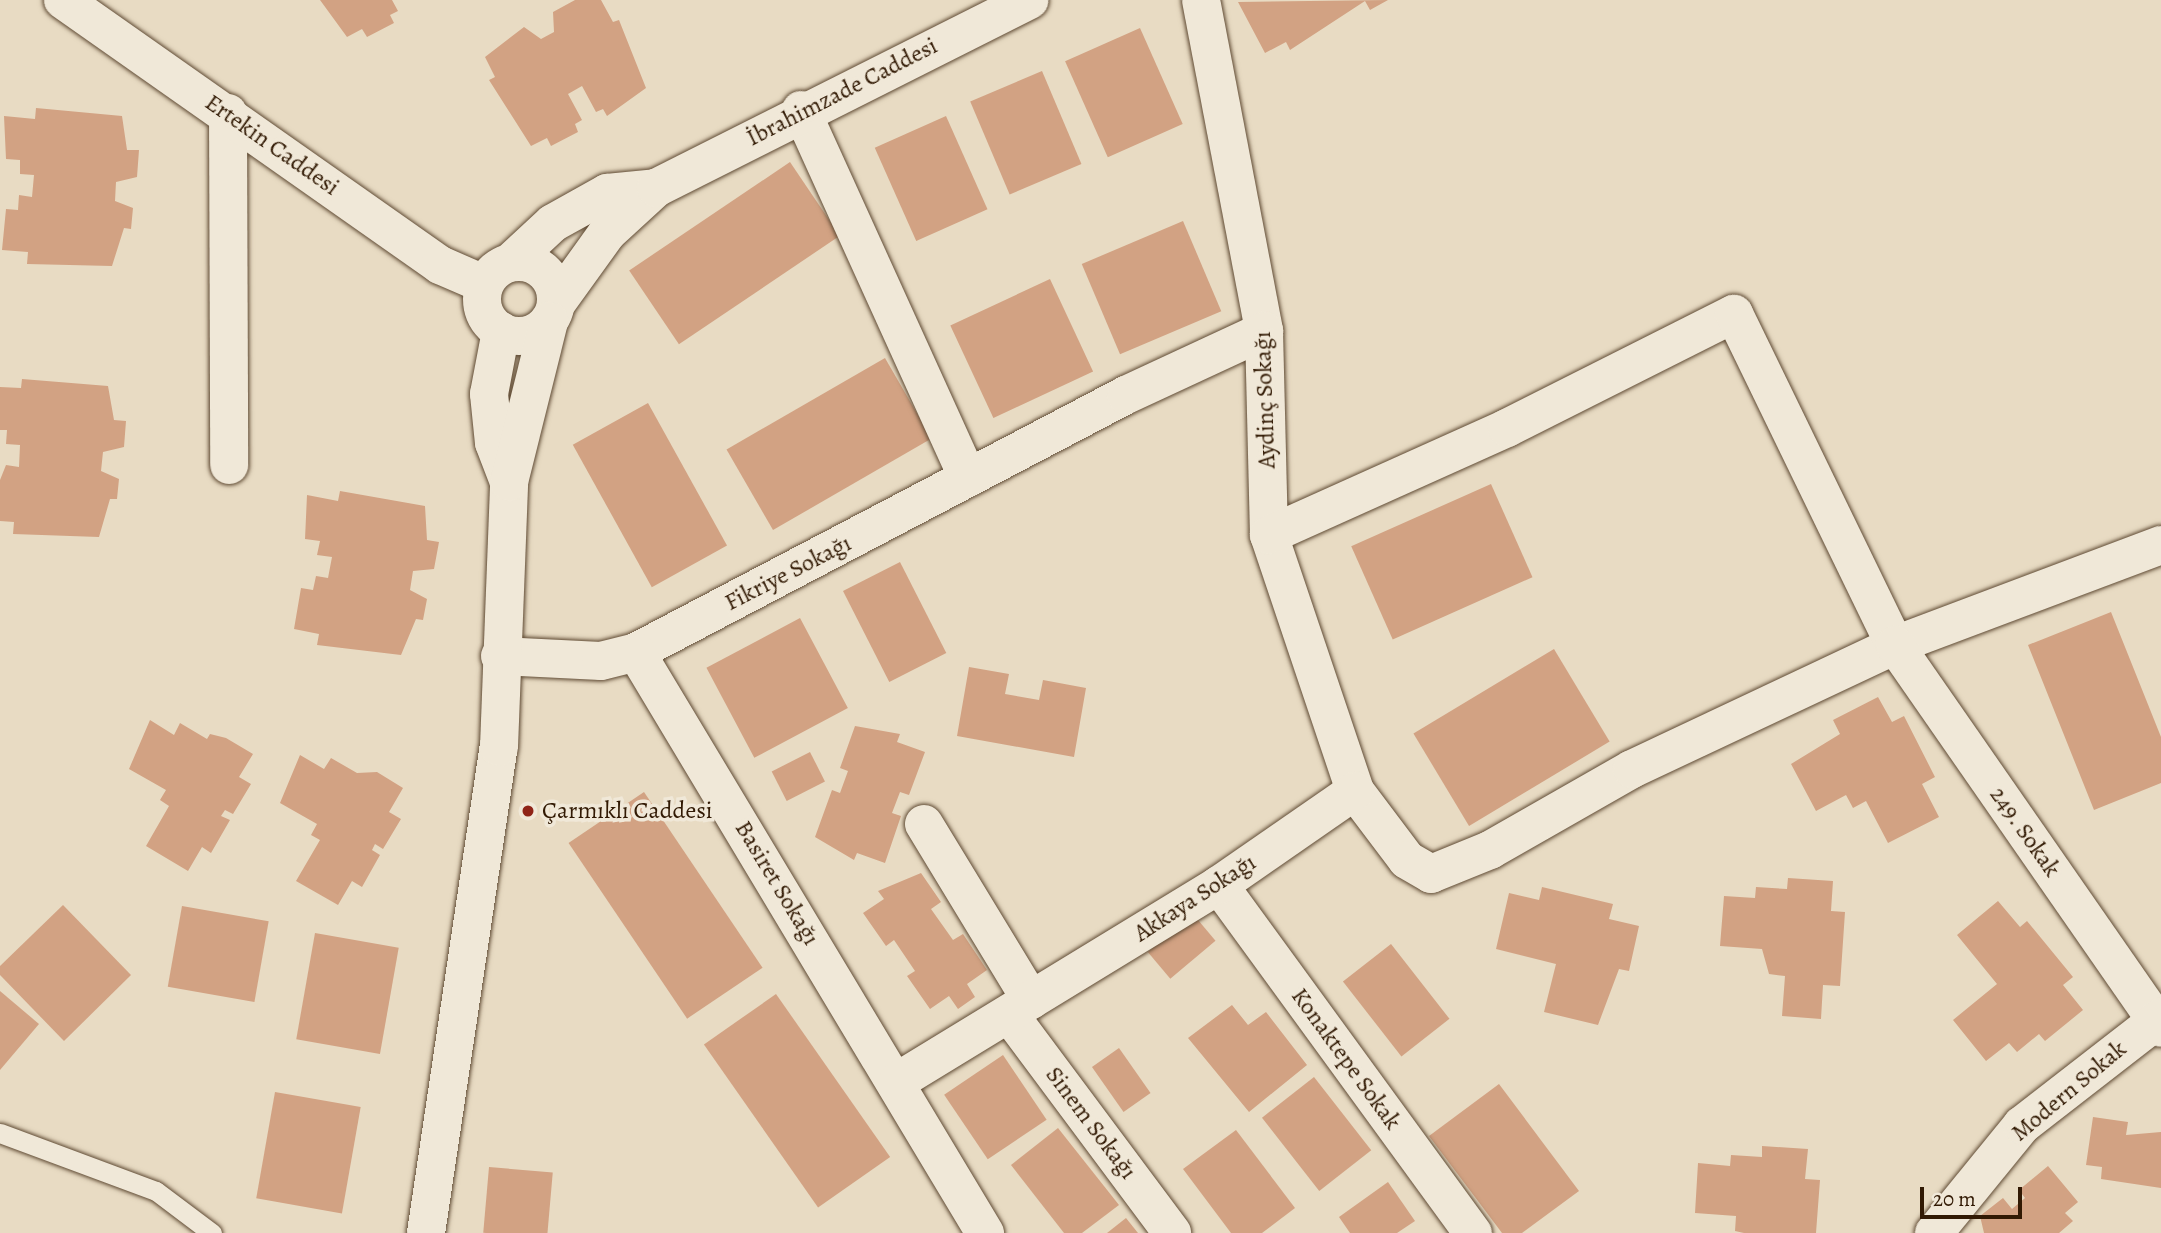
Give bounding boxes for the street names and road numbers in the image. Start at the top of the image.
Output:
street label: İbrahimzade Caddesi [742,31,942,153]
street label: Ertekin Caddesi [199,88,345,202]
street label: Aydinç Sokağı [1248,331,1282,469]
street label: Fikriye Sokağı [720,529,856,617]
street label: 249. Sokak [1983,781,2067,883]
street label: Basiret Sokağı [729,816,825,950]
street label: Akkaya Sokağı [1129,848,1261,948]
street label: Konaktepe Sokak [1285,983,1407,1135]
street label: Modern Sokak [2006,1035,2132,1147]
street label: Sinem Sokağı [1039,1061,1143,1185]

